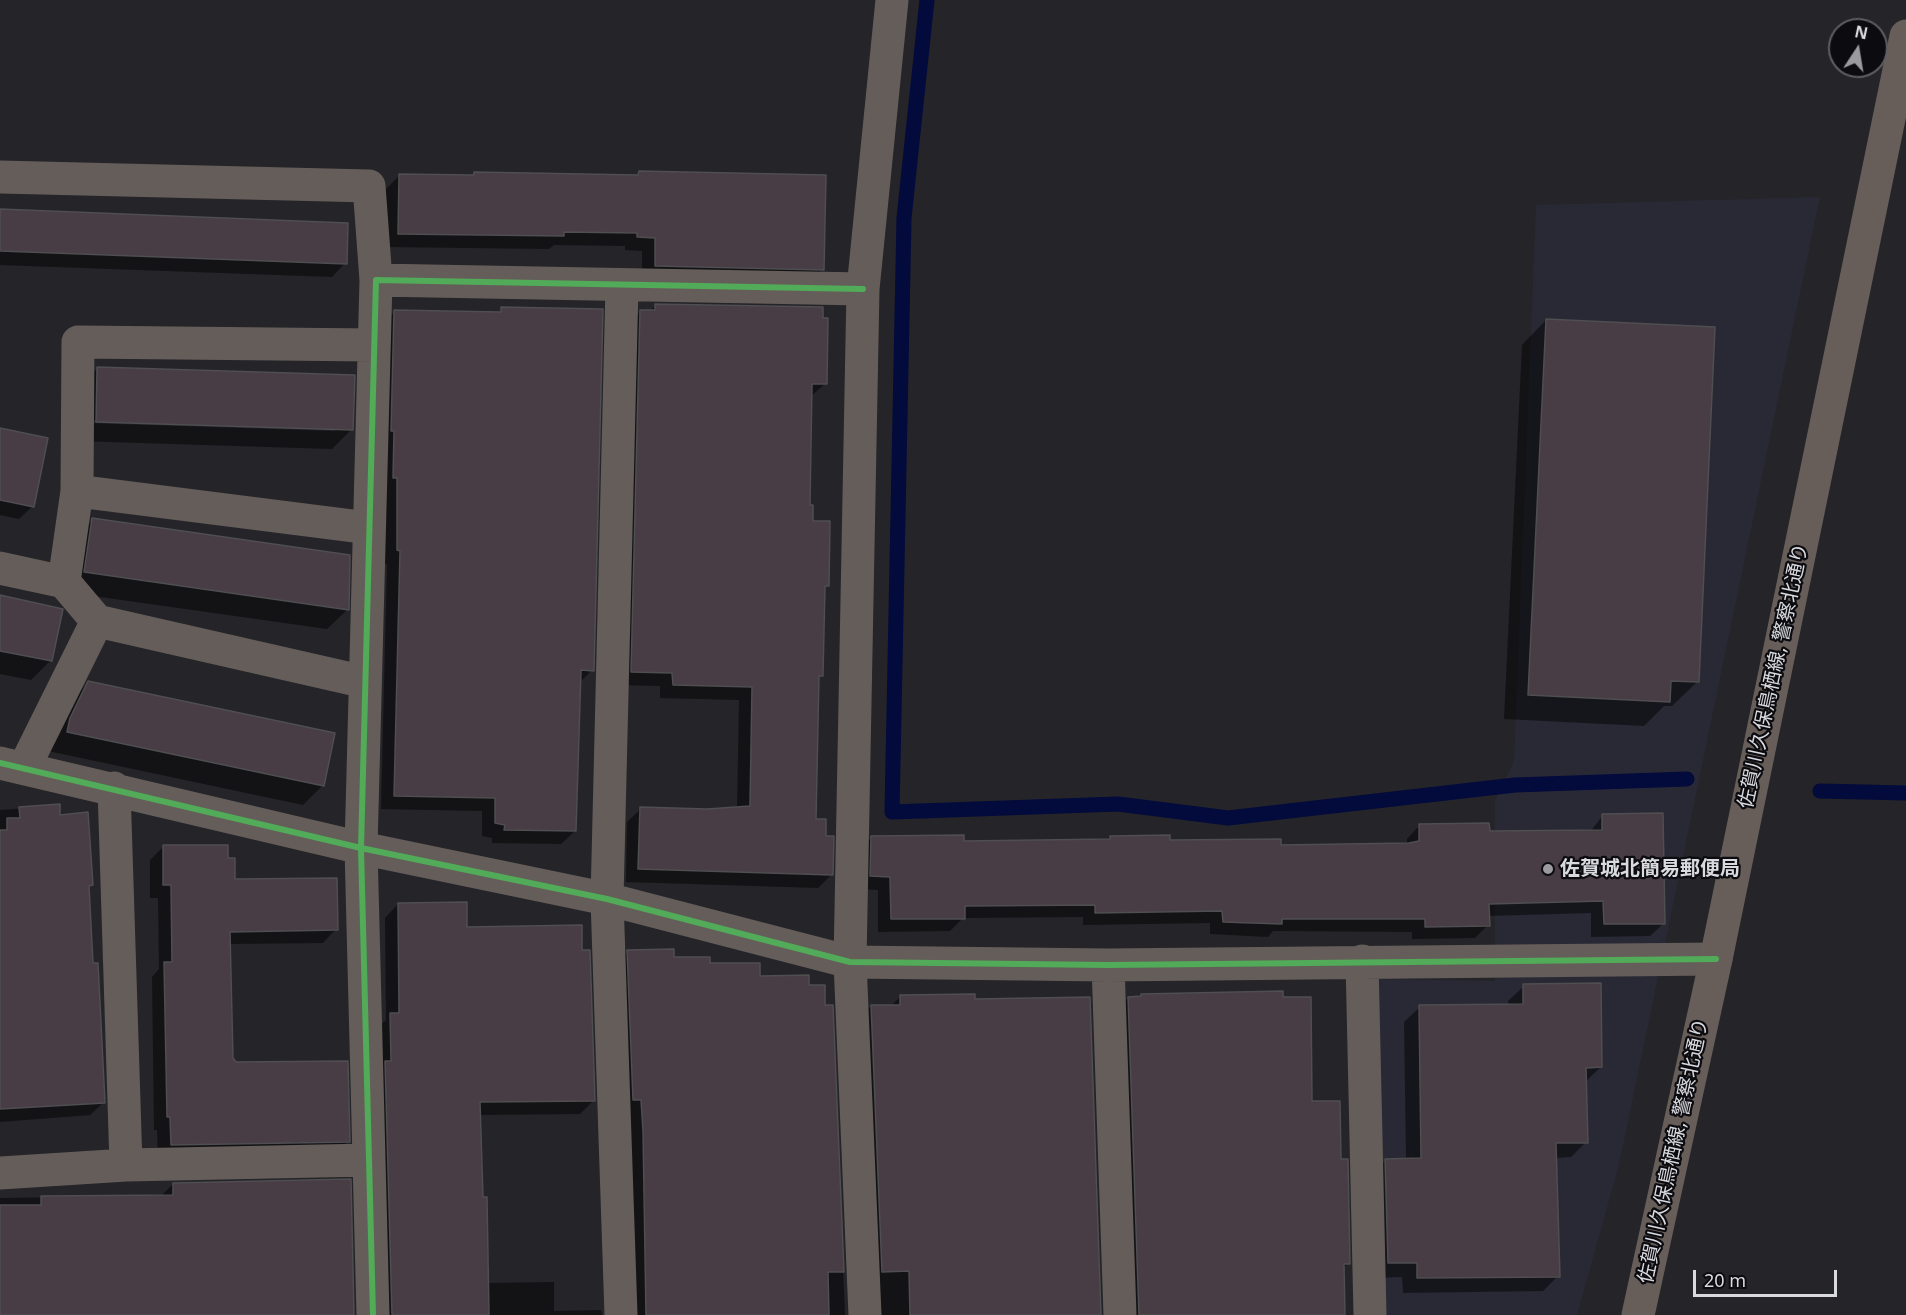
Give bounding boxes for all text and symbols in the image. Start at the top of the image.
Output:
north arrow [1828,18,1888,78]
text: N [1853,20,1870,44]
street label: 佐賀川久保鳥栖線, 警察北通り [1734,541,1814,811]
place label: 佐賀城北簡易郵便局 [1560,857,1740,881]
marker: 佐賀城北簡易郵便局 [1541,862,1555,876]
street label: 佐賀川久保鳥栖線, 警察北通り [1634,1016,1714,1286]
scale bar [1696,1258,1840,1296]
text: 20 m [1704,1268,1746,1292]

